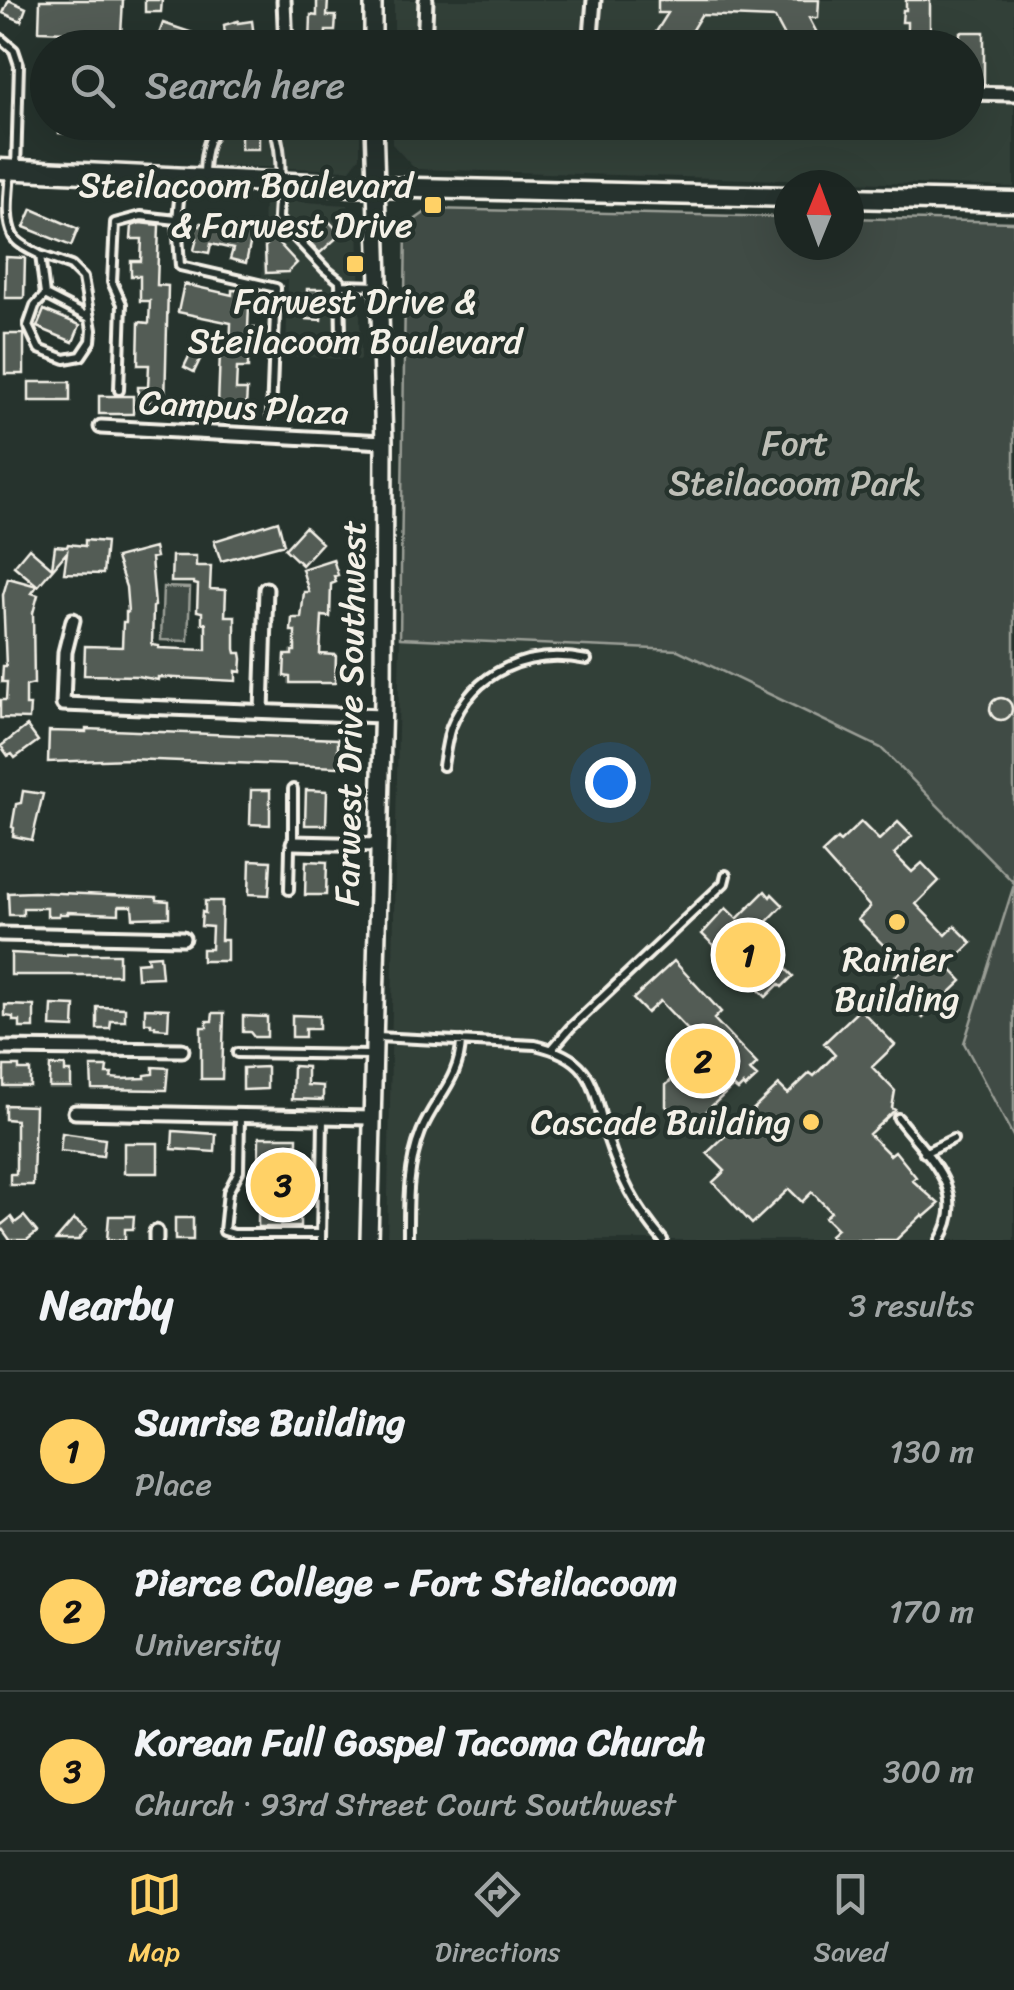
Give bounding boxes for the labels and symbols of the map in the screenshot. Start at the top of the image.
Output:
place label: Steilacoom Boulevard & Farwest Drive [79,154,416,256]
north arrow [774,170,864,260]
marker: Steilacoom Boulevard & Farwest Drive [422,194,444,216]
marker: Farwest Drive & Steilacoom Boulevard [344,253,366,275]
place label: Farwest Drive & Steilacoom Boulevard [188,270,525,372]
street label: Campus Plaza [138,371,350,443]
park label: Fort Steilacoom Park [668,412,922,514]
street label: Farwest Drive Southwest [316,520,384,906]
your location [585,757,636,808]
marker: Rainier Building [886,911,908,933]
pin: 1 [716,918,780,992]
place label: Rainier Building [834,928,960,1030]
pin: 2 [670,1024,736,1098]
place label: Cascade Building [531,1091,791,1153]
marker: Cascade Building [800,1111,822,1133]
pin: 3 [250,1148,316,1222]

